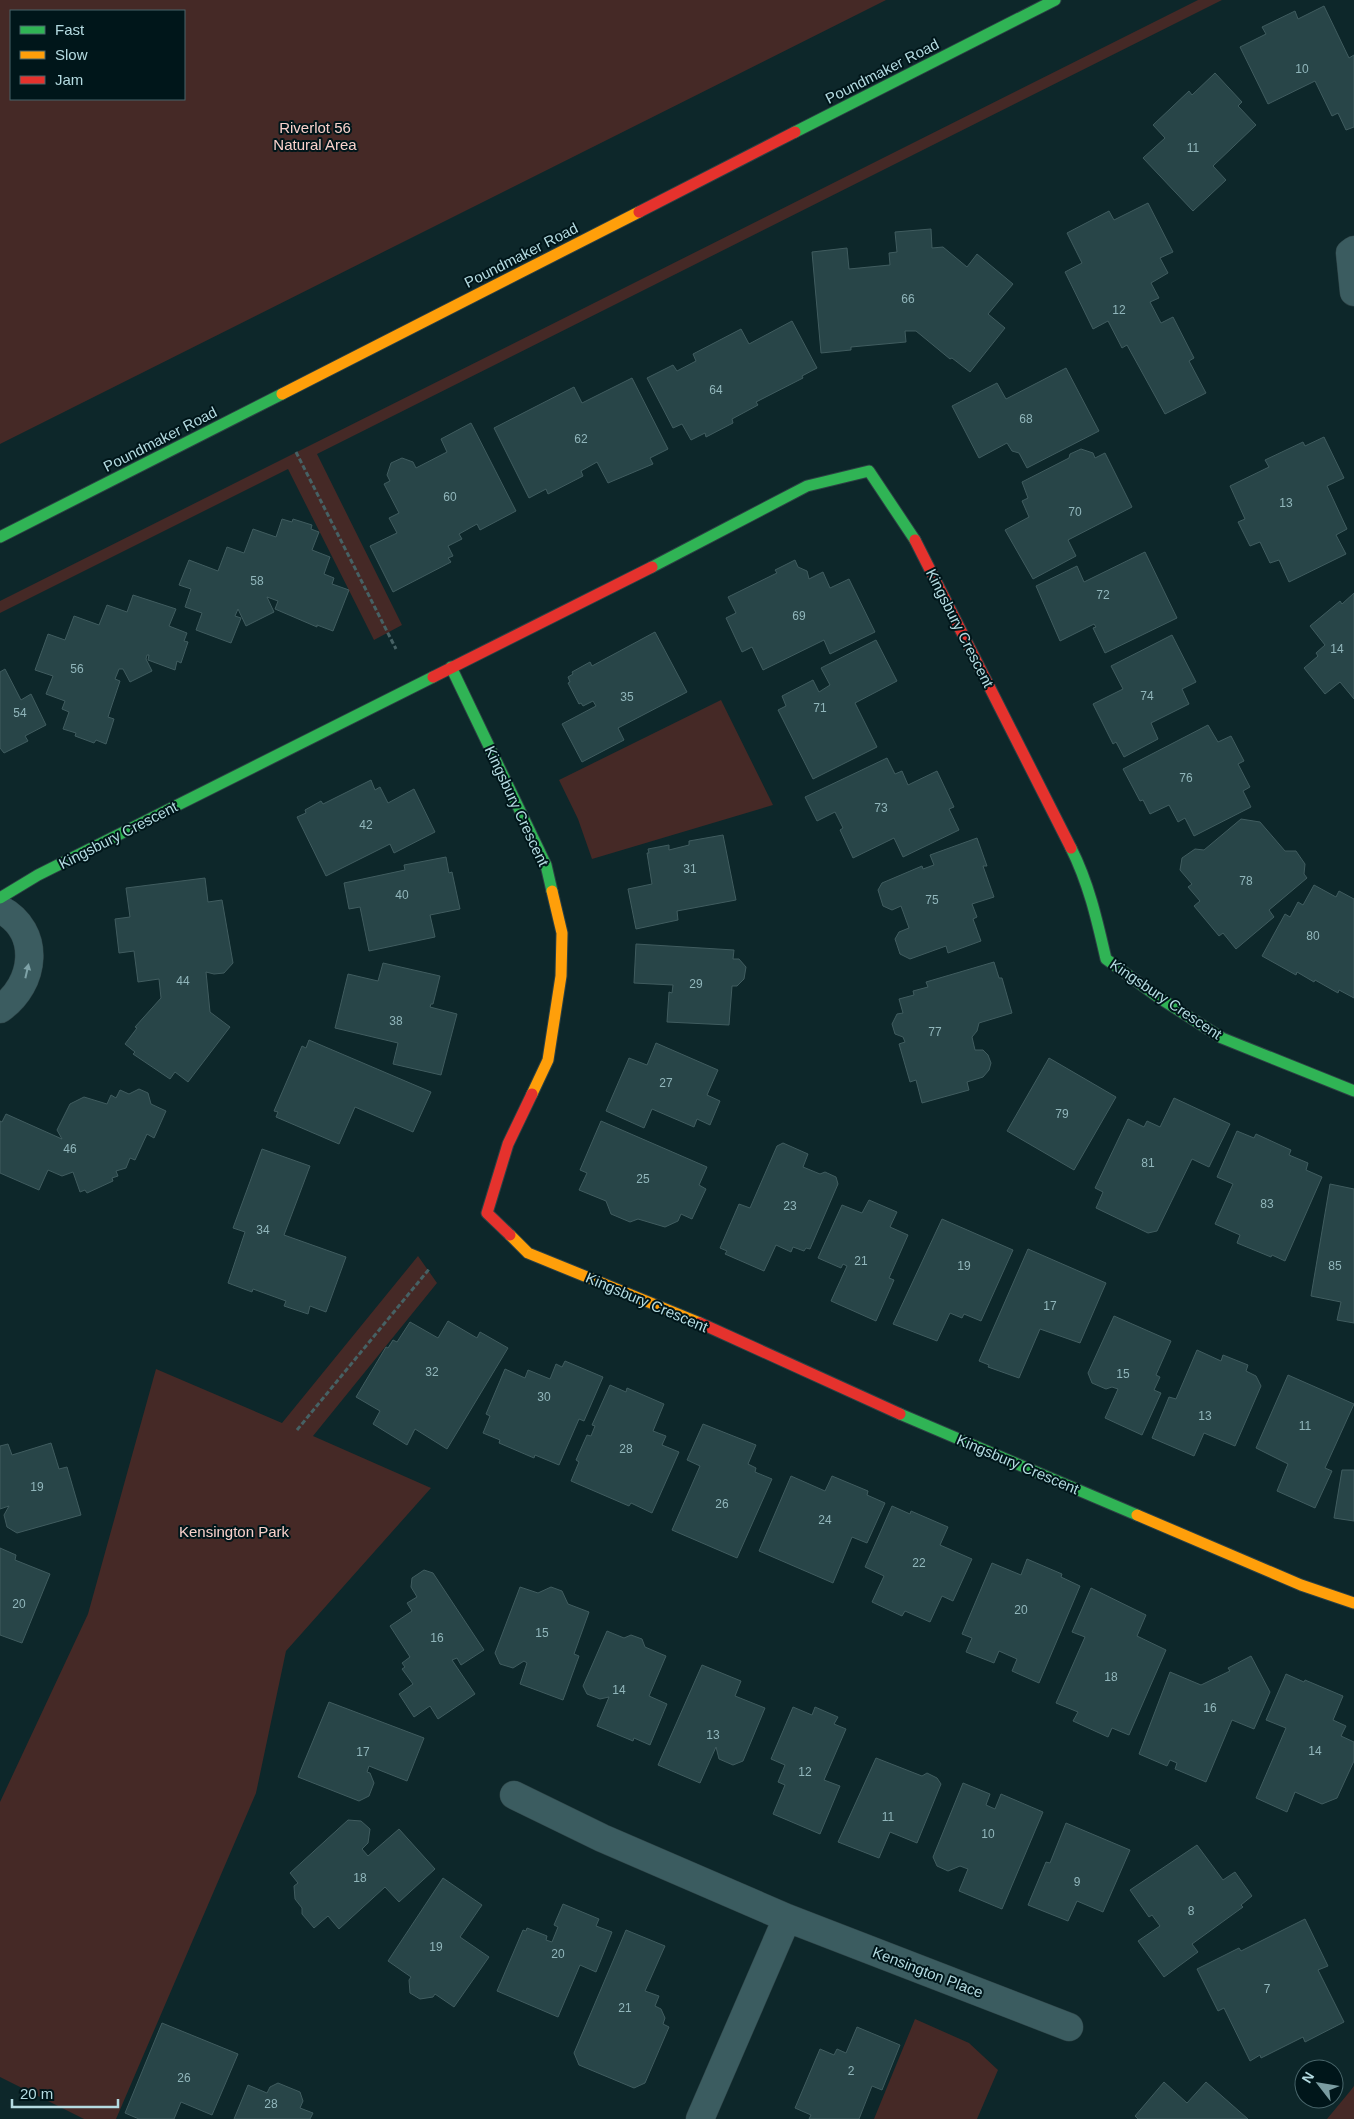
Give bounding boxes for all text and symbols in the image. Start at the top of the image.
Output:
legend [10,10,185,100]
text: Fast [55,21,85,38]
street label: Poundmaker Road [822,35,942,107]
text: Slow [55,46,88,63]
house number: 10 [1295,62,1309,76]
text: Jam [55,71,83,88]
park label: Riverlot 56 Natural Area [273,119,357,153]
house number: 11 [1187,141,1200,155]
street label: Poundmaker Road [461,219,581,291]
house number: 66 [901,292,915,306]
house number: 12 [1112,303,1126,317]
house number: 64 [709,383,723,397]
street label: Poundmaker Road [100,403,220,475]
house number: 68 [1019,412,1033,426]
house number: 62 [574,432,588,446]
house number: 60 [443,490,457,504]
house number: 13 [1279,496,1293,510]
house number: 70 [1068,505,1082,519]
street label: Kingsbury Crescent [923,566,998,691]
house number: 58 [250,574,264,588]
house number: 72 [1096,588,1110,602]
house number: 69 [792,609,806,623]
house number: 14 [1330,642,1344,656]
house number: 56 [70,662,84,676]
house number: 74 [1140,689,1154,703]
house number: 35 [620,690,634,704]
house number: 71 [813,701,827,715]
house number: 54 [13,706,27,720]
street label: Kingsbury Crescent [482,743,553,870]
house number: 76 [1179,771,1193,785]
street label: Kingsbury Crescent [56,797,181,872]
house number: 73 [874,801,888,815]
house number: 42 [359,818,373,832]
house number: 31 [683,862,697,876]
house number: 78 [1239,874,1253,888]
house number: 40 [395,888,409,902]
house number: 75 [925,893,939,907]
house number: 80 [1306,929,1320,943]
street label: Kingsbury Crescent [1107,955,1226,1043]
one-way arrow [23,963,31,978]
house number: 44 [176,974,190,988]
house number: 29 [689,977,703,991]
house number: 38 [389,1014,403,1028]
house number: 77 [928,1025,942,1039]
house number: 27 [659,1076,673,1090]
house number: 79 [1055,1107,1069,1121]
house number: 46 [63,1142,77,1156]
house number: 81 [1141,1156,1155,1170]
house number: 25 [636,1172,650,1186]
house number: 83 [1260,1197,1274,1211]
house number: 23 [783,1199,797,1213]
house number: 34 [256,1223,270,1237]
house number: 21 [854,1254,868,1268]
house number: 19 [957,1259,971,1273]
house number: 85 [1328,1259,1342,1273]
street label: Kingsbury Crescent [583,1269,711,1336]
house number: 17 [1043,1299,1057,1313]
house number: 32 [425,1365,439,1379]
house number: 15 [1116,1367,1130,1381]
house number: 30 [537,1390,551,1404]
house number: 13 [1198,1409,1212,1423]
house number: 11 [1299,1419,1312,1433]
street label: Kingsbury Crescent [954,1431,1082,1498]
house number: 28 [619,1442,633,1456]
house number: 19 [30,1480,44,1494]
house number: 26 [715,1497,729,1511]
house number: 24 [818,1513,832,1527]
park label: Kensington Park [179,1523,290,1540]
house number: 22 [912,1556,926,1570]
house number: 20 [12,1597,26,1611]
house number: 20 [1014,1603,1028,1617]
house number: 15 [535,1626,549,1640]
house number: 16 [430,1631,444,1645]
house number: 18 [1104,1670,1118,1684]
house number: 14 [612,1683,626,1697]
house number: 16 [1203,1701,1217,1715]
house number: 13 [706,1728,720,1742]
house number: 14 [1308,1744,1322,1758]
house number: 17 [356,1745,370,1759]
house number: 12 [798,1765,812,1779]
house number: 11 [882,1810,895,1824]
house number: 10 [981,1827,995,1841]
house number: 18 [353,1871,367,1885]
house number: 9 [1074,1875,1081,1889]
house number: 8 [1188,1904,1195,1918]
house number: 19 [429,1940,443,1954]
street label: Kensington Place [870,1943,986,2001]
house number: 20 [551,1947,565,1961]
house number: 7 [1264,1982,1271,1996]
house number: 21 [618,2001,632,2015]
north arrow [1294,2059,1344,2109]
house number: 2 [848,2064,855,2078]
text: N [1298,2069,1317,2086]
house number: 26 [177,2071,191,2085]
scale bar [12,2076,119,2108]
text: 20 m [20,2085,53,2102]
house number: 28 [264,2097,278,2111]

